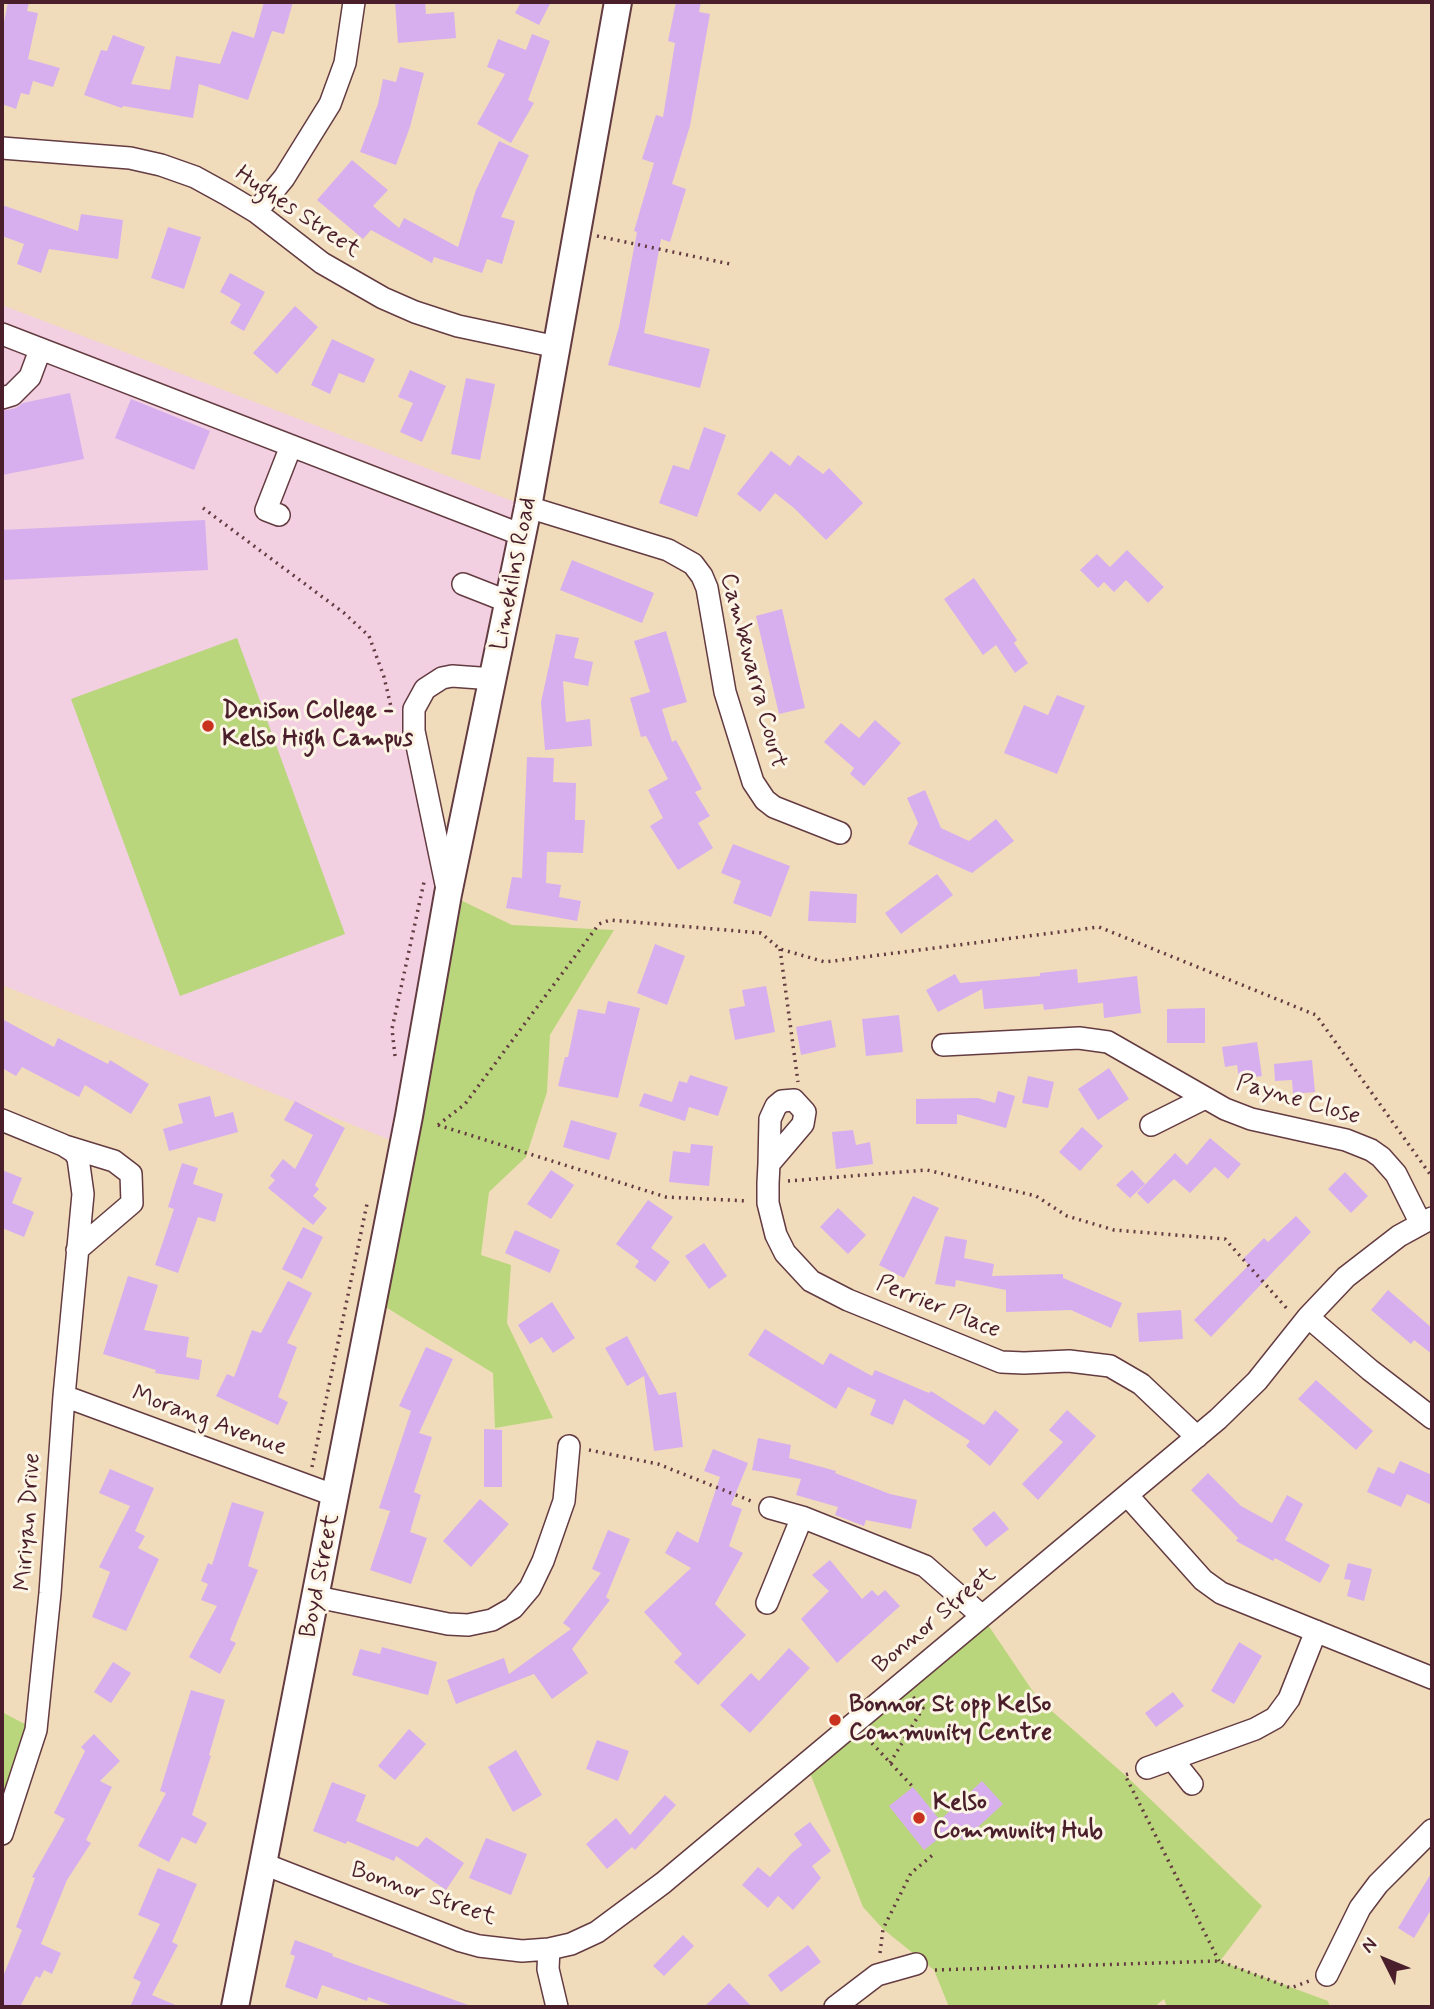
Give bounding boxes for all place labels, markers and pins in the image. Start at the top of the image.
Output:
place label: Denison College - Kelso High Campus [222,698,413,754]
marker: Denison College - Kelso High Campus [200,718,216,734]
place label: Bonnor St opp Kelso Community Centre [849,1692,1052,1748]
marker: Bonnor St opp Kelso Community Centre [827,1712,843,1728]
place label: Kelso Community Hub [933,1790,1103,1846]
marker: Kelso Community Hub [911,1810,927,1826]

